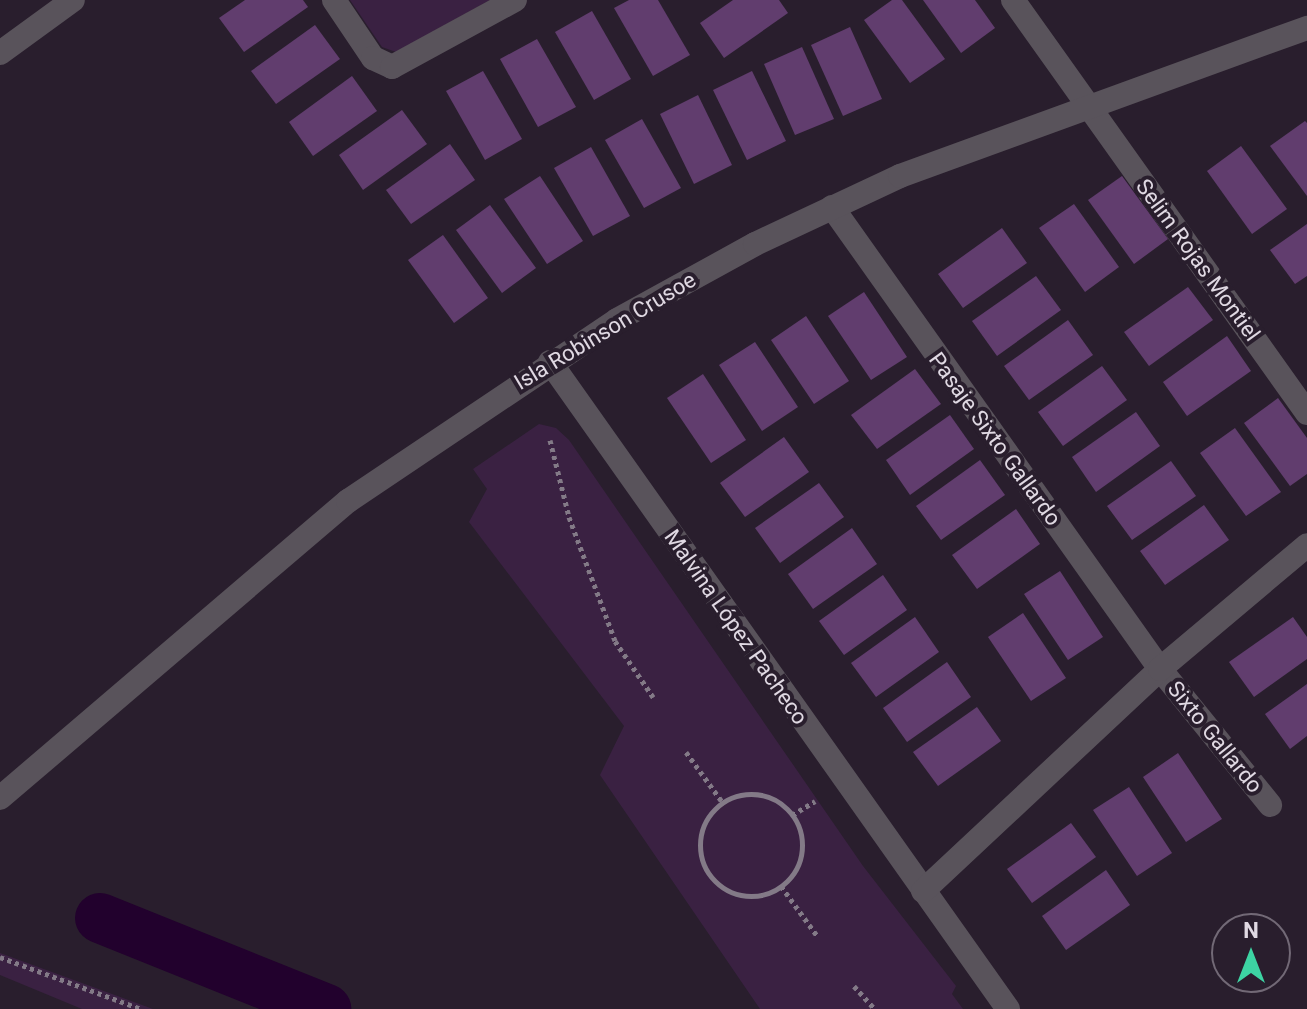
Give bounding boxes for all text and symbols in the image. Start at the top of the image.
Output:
street label: Selim Rojas Montiel [1130,174,1266,346]
street label: Isla Robinson Crusoe [509,266,701,396]
street label: Pasaje Sixto Gallardo [923,347,1067,531]
street label: Malvina López Pacheco [659,524,813,730]
street label: Sixto Gallardo [1162,676,1268,798]
north arrow [1211,913,1291,993]
text: N [1243,918,1259,943]

